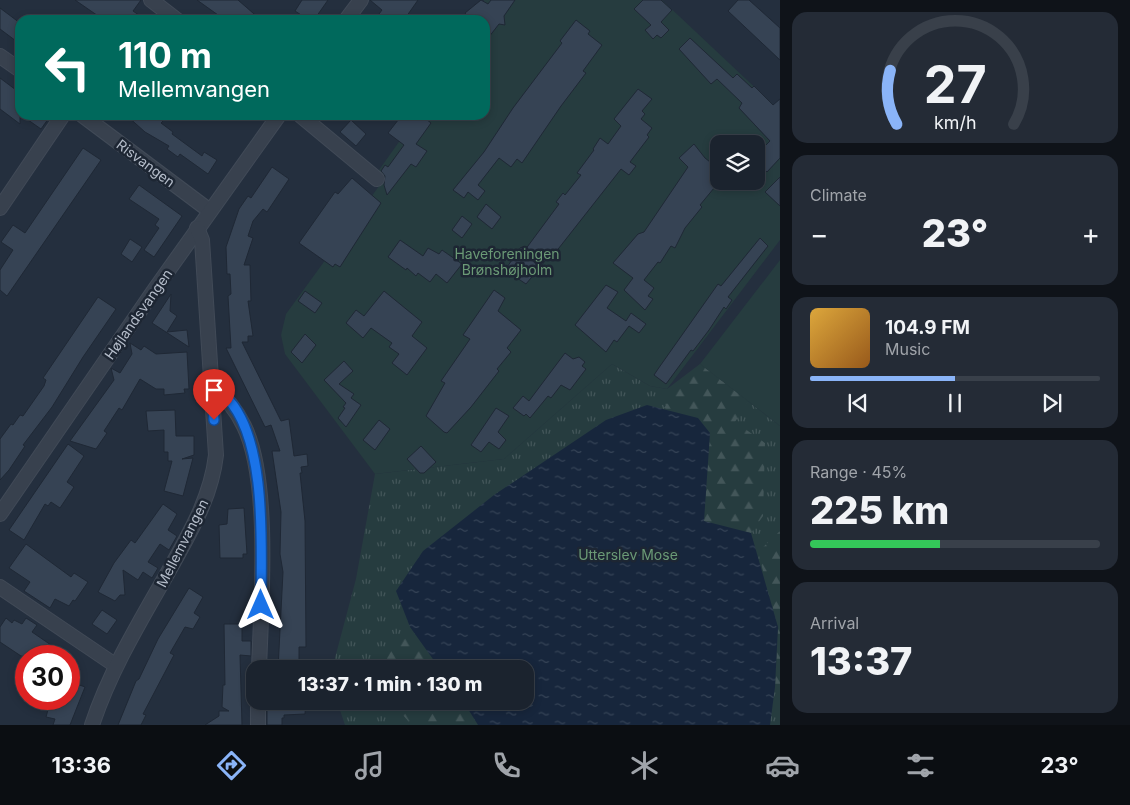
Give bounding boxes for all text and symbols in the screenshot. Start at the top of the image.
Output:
text: 110 m [118,34,212,76]
icon: left [35,35,100,100]
text: 27 [924,53,987,116]
text: Mellemvangen [118,76,270,102]
text: km/h [934,112,976,133]
map controls [710,135,765,190]
button: layers [710,135,765,190]
street label: Risvangen [113,136,179,190]
text: Climate [810,185,867,205]
text: 23° [922,210,988,256]
text: − [810,217,829,251]
text: + [1081,217,1100,251]
park label: Haveforeningen Brønshøjholm [454,245,560,278]
street label: Højlandsvangen [100,265,176,363]
text: 104.9 FM [885,316,970,339]
text: Music [885,339,930,359]
pin [193,369,235,420]
icon: arrive [200,376,228,404]
icon: previous [844,389,872,417]
icon: pause [941,389,969,417]
icon: next [1038,389,1066,417]
text: Range · 45% [810,462,907,482]
text: 225 km [810,487,949,533]
street label: Mellemvangen [152,496,212,590]
park label: Utterslev Mose [578,546,678,563]
position arrow [234,578,286,630]
text: Arrival [810,613,859,633]
text: 13:37 [810,638,912,684]
speed limit sign: 30 [15,645,80,710]
text: 13:37 · 1 min · 130 m [298,673,482,696]
icon: directions [214,748,249,783]
icon: music [352,748,387,783]
icon: phone [489,748,524,783]
icon: climate [627,748,662,783]
icon: car [765,748,800,783]
icon: filters [903,748,938,783]
text: 13:36 [51,752,111,778]
text: 23° [1041,752,1079,778]

